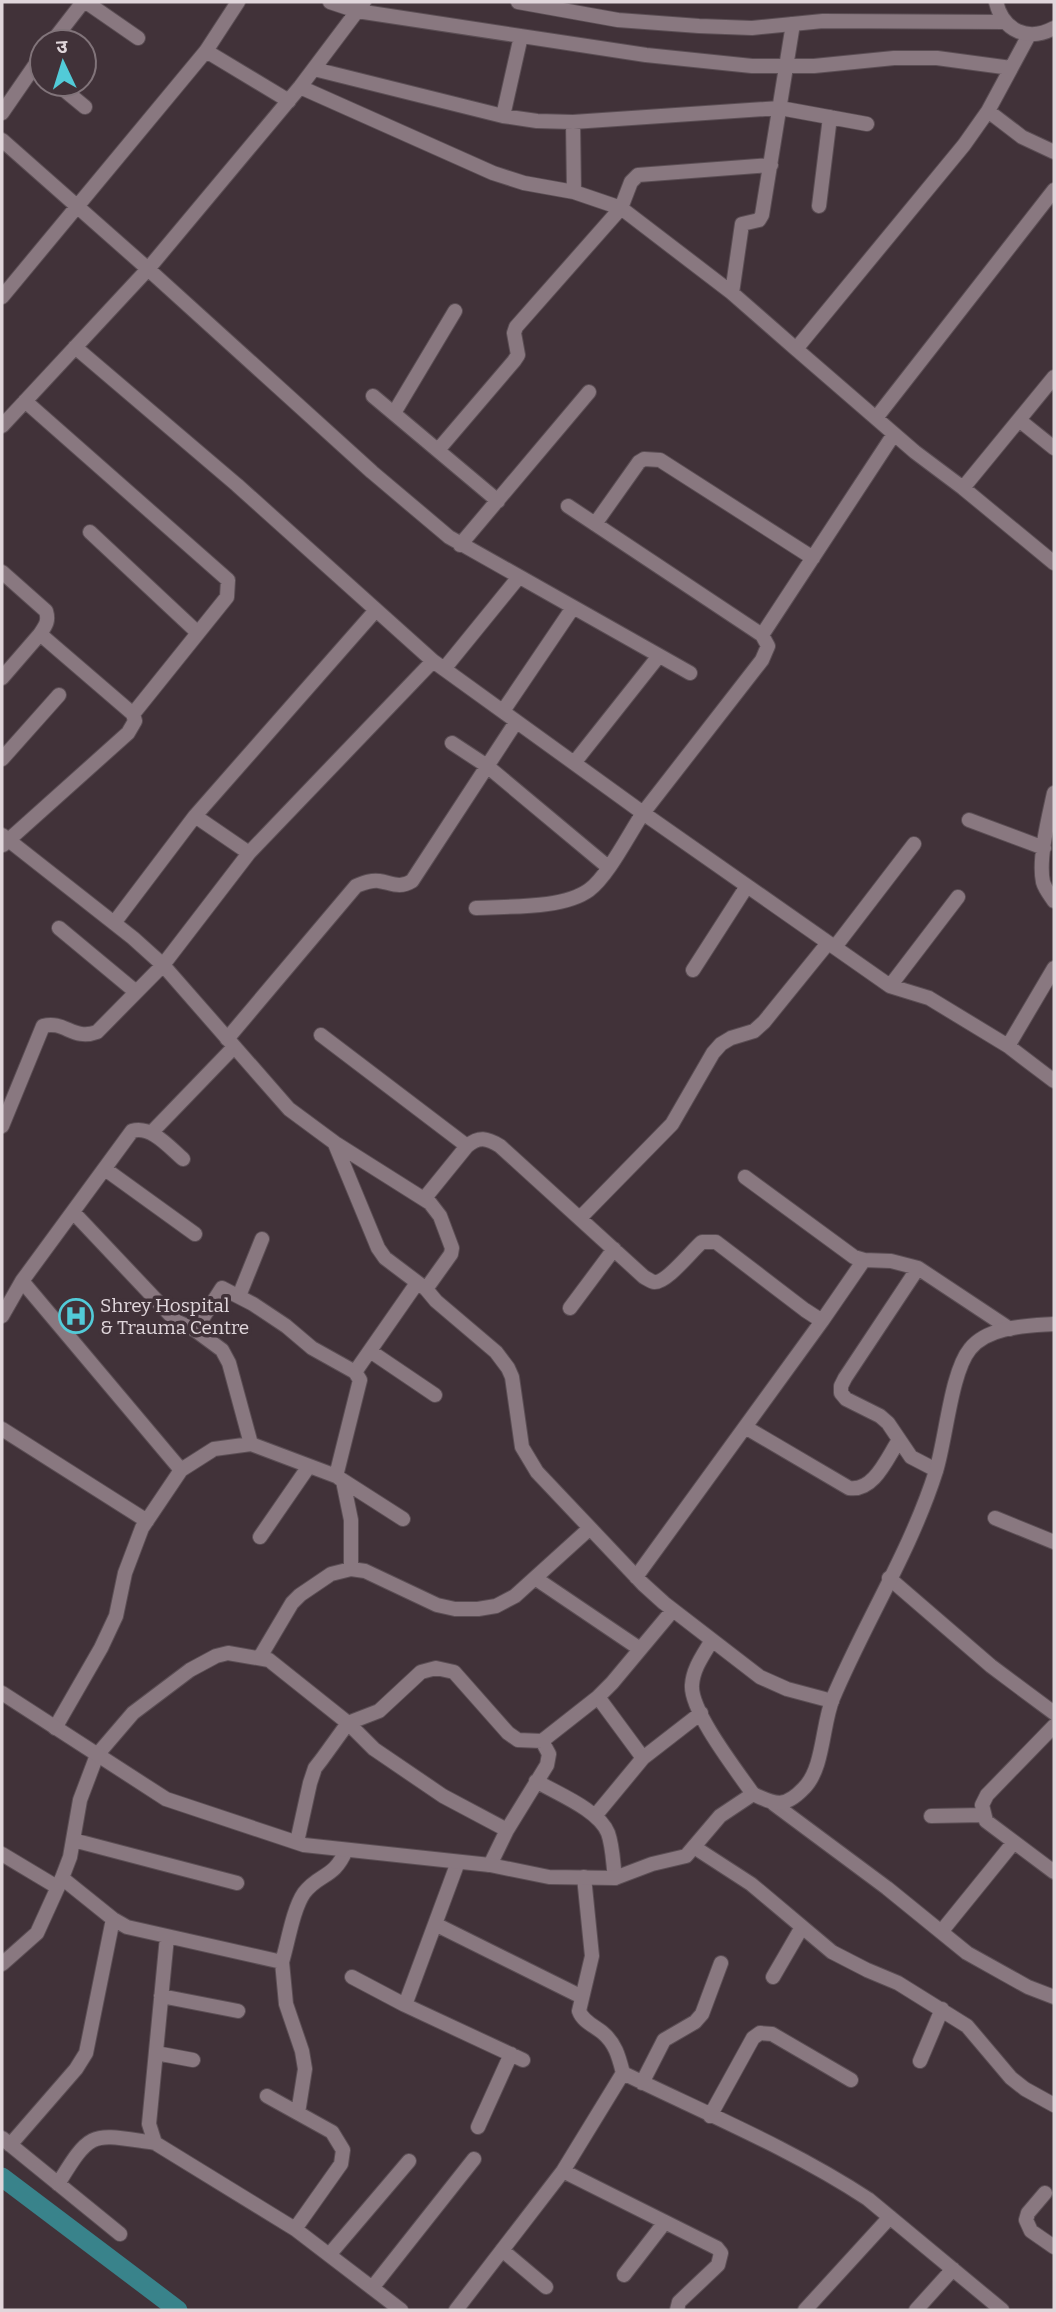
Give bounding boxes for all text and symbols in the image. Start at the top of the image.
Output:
north arrow [28,28,98,98]
text: उ [55,35,69,58]
place label: Shrey Hospital & Trauma Centre [100,1294,249,1339]
hospital icon: Shrey Hospital & Trauma Centre [57,1297,95,1335]

